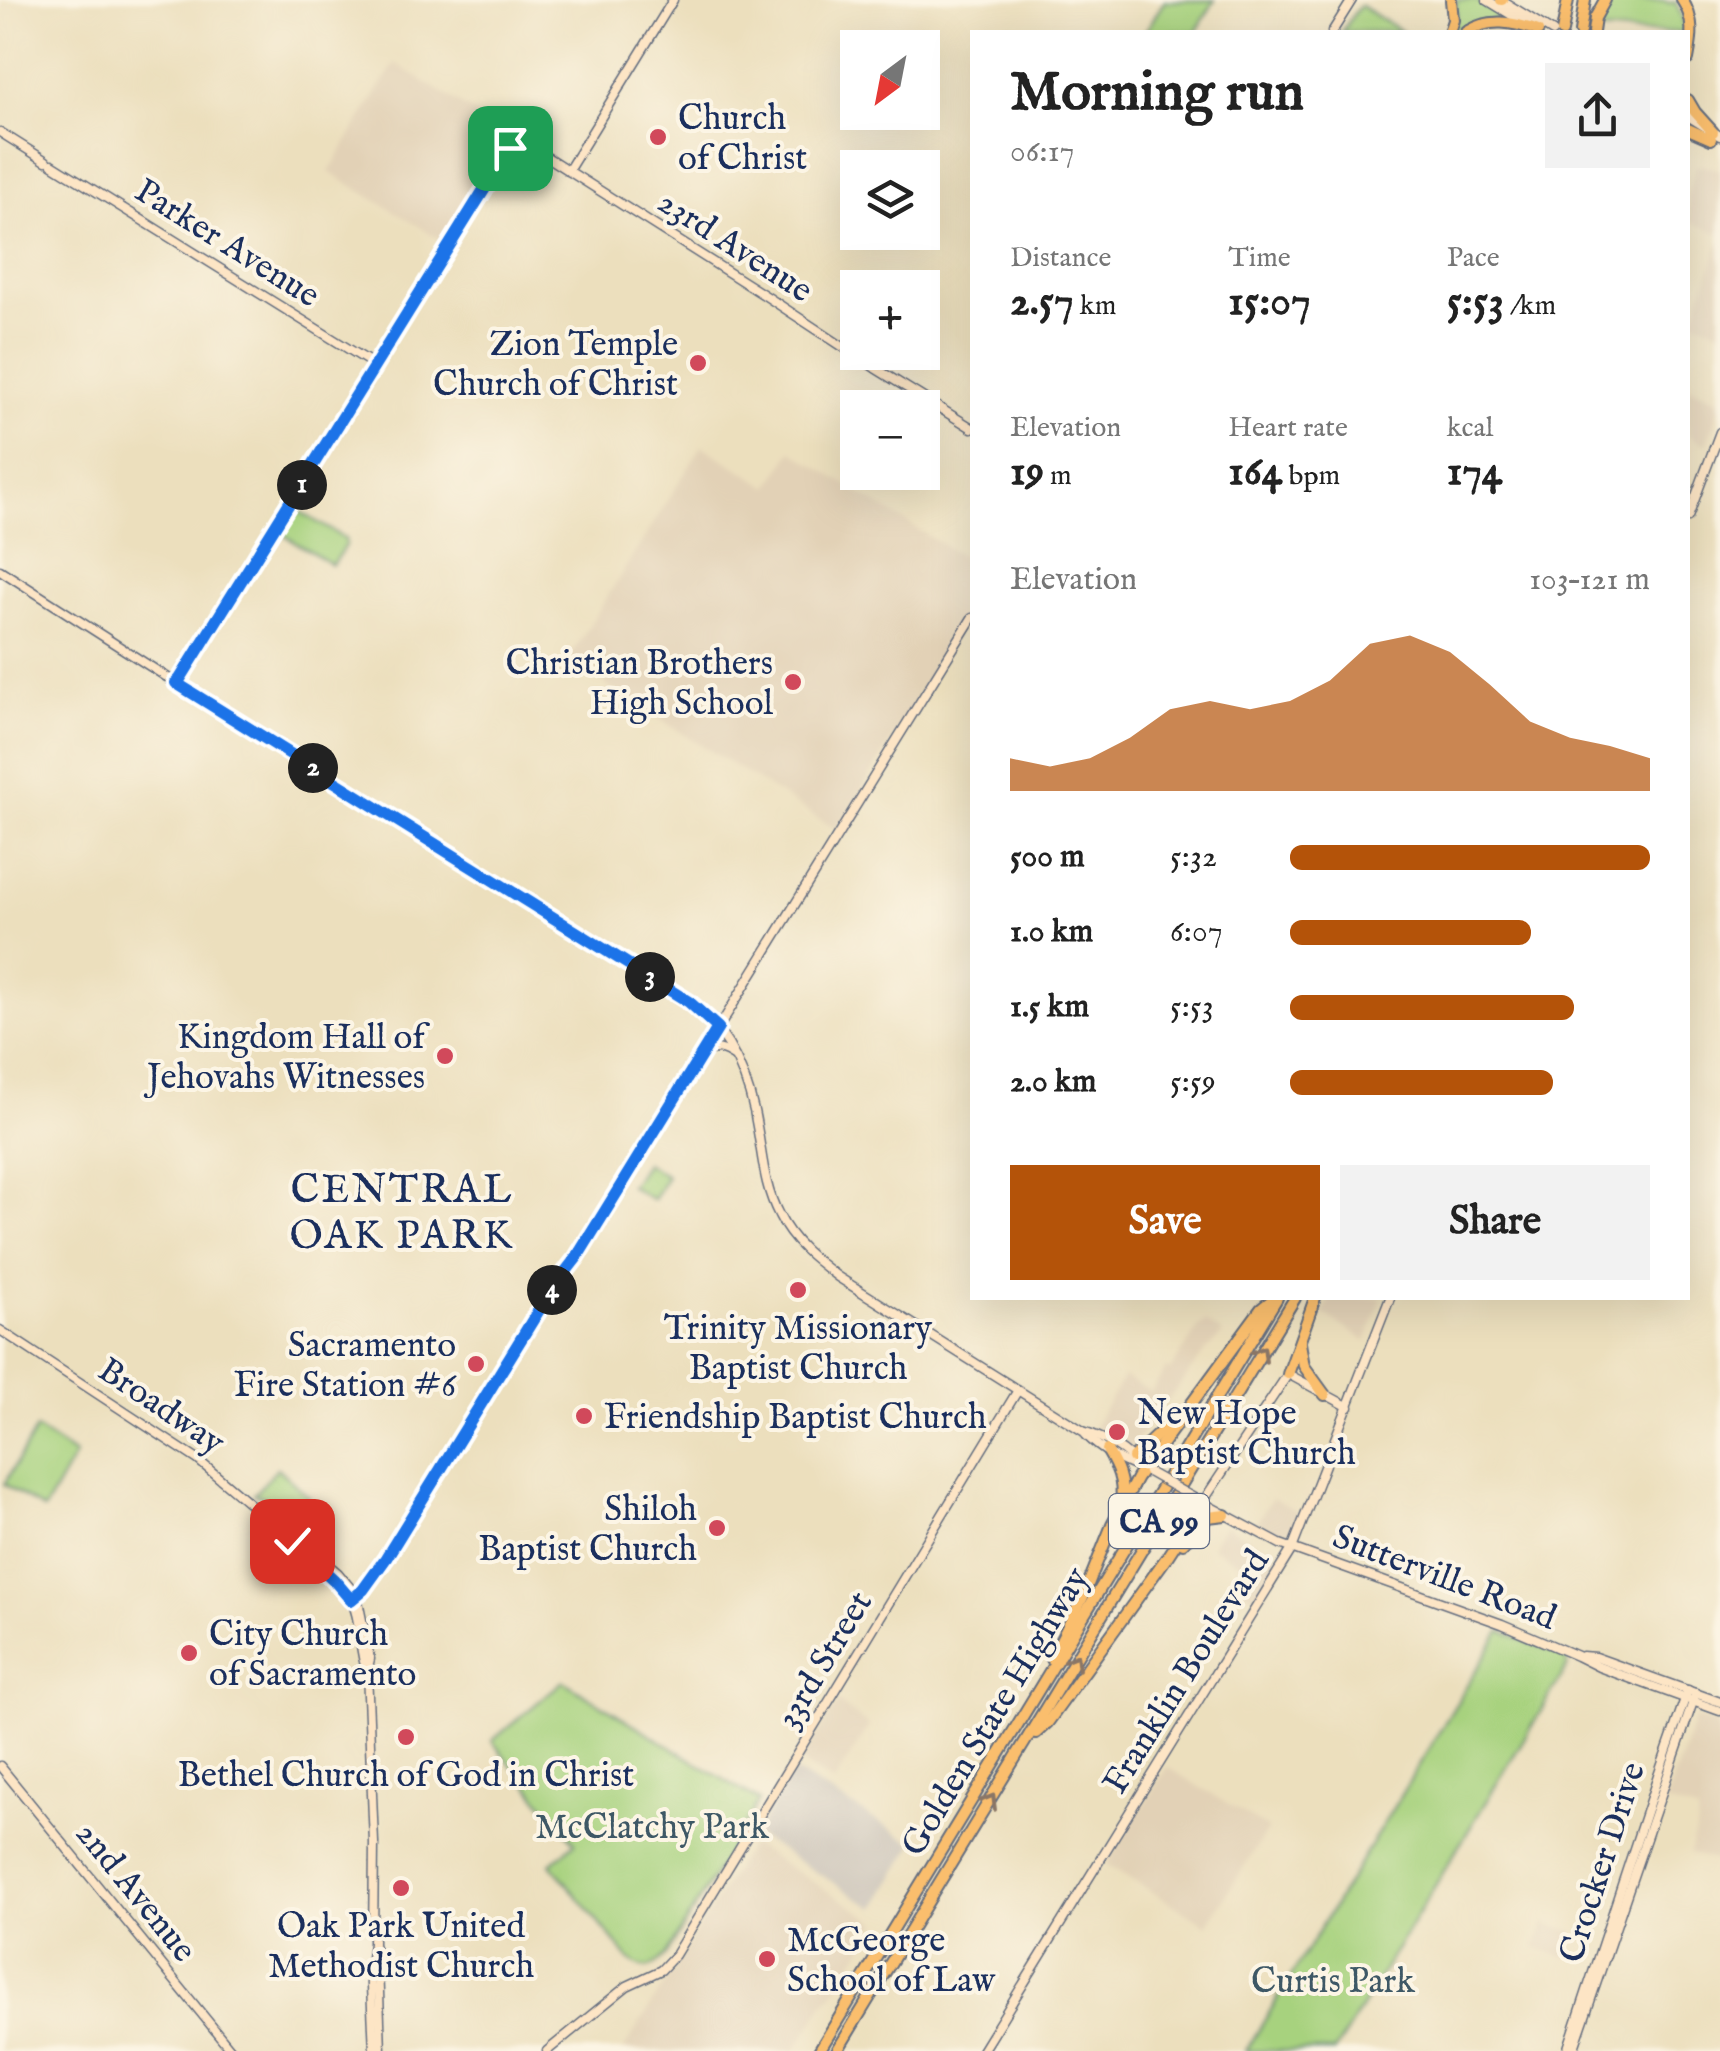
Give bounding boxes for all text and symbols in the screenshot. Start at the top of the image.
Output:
north arrow [840,30,940,130]
map controls [840,30,940,490]
text: Morning run [1010,59,1304,129]
button: share [1545,63,1650,168]
place label: Church of Christ [678,97,807,182]
pin [468,106,553,191]
icon: arrive [483,121,538,176]
marker: Church of Christ [647,126,669,148]
text: 06:17 [1010,132,1075,173]
button: layers [840,150,940,250]
street label: Parker Avenue [126,169,328,319]
street label: 23rd Avenue [649,180,821,314]
text: Distance [1010,241,1111,276]
text: Time [1228,241,1291,276]
text: Pace [1447,241,1500,276]
button: + [840,270,940,370]
text: 2.57 [1010,276,1074,329]
text: 15:07 [1228,276,1311,329]
text: 5:53 [1447,276,1504,329]
text: km [1074,289,1116,324]
text: /km [1504,289,1556,324]
place label: Zion Temple Church of Christ [433,323,678,408]
marker: Zion Temple Church of Christ [687,352,709,374]
button: − [840,390,940,490]
text: Elevation [1010,411,1121,446]
text: Heart rate [1228,411,1348,446]
text: kcal [1447,411,1493,446]
text: 19 [1010,446,1044,499]
text: 164 [1228,446,1282,499]
text: 174 [1447,446,1502,499]
text: m [1044,459,1072,494]
text: bpm [1282,459,1340,494]
pin: 1 [277,460,327,510]
text: 1 [297,467,307,502]
text: Elevation [1010,560,1137,601]
text: 103–121 m [1529,560,1650,601]
place label: Christian Brothers High School [505,642,773,727]
marker: Christian Brothers High School [782,671,804,693]
pin: 2 [288,743,338,793]
text: 2 [306,750,320,785]
text: 500 m [1010,837,1085,878]
text: 5:32 [1170,837,1217,878]
text: 1.0 km [1010,912,1093,953]
text: 6:07 [1170,912,1223,953]
pin: 3 [625,952,675,1002]
text: 3 [645,959,655,994]
text: 1.5 km [1010,987,1089,1028]
text: 5:53 [1170,987,1214,1028]
place label: Kingdom Hall of Jehovahs Witnesses [143,1016,430,1101]
marker: Kingdom Hall of Jehovahs Witnesses [434,1045,456,1067]
text: 2.0 km [1010,1062,1096,1103]
text: 5:59 [1170,1062,1216,1103]
button: Save [1010,1165,1320,1280]
button: Share [1340,1165,1650,1280]
district label: CENTRAL OAK PARK [289,1166,515,1263]
pin: 4 [527,1265,577,1315]
text: 4 [545,1272,559,1307]
marker: Trinity Missionary Baptist Church [787,1279,809,1301]
place label: Trinity Missionary Baptist Church [664,1307,933,1392]
place label: Sacramento Fire Station #6 [234,1324,457,1409]
one-way arrow [1249,1346,1268,1364]
street label: Broadway [89,1348,233,1466]
marker: Sacramento Fire Station #6 [465,1353,487,1375]
place label: New Hope Baptist Church [1137,1392,1356,1477]
place label: Friendship Baptist Church [604,1396,987,1441]
marker: Friendship Baptist Church [573,1405,595,1427]
marker: New Hope Baptist Church [1106,1421,1128,1443]
place label: Shiloh Baptist Church [478,1488,697,1573]
road number: CA 99 [1109,1494,1209,1548]
pin [250,1499,335,1584]
icon: check [265,1514,320,1569]
street label: Sutterville Road [1326,1515,1563,1642]
marker: Shiloh Baptist Church [706,1517,728,1539]
street label: Franklin Boulevard [1094,1541,1281,1803]
street label: Golden State Highway [892,1559,1101,1865]
street label: 33rd Street [767,1583,884,1737]
place label: City Church of Sacramento [209,1613,416,1698]
marker: City Church of Sacramento [178,1642,200,1664]
one-way arrow [1062,1653,1081,1671]
marker: Bethel Church of God in Christ [395,1726,417,1748]
place label: Bethel Church of God in Christ [178,1754,634,1799]
street label: Crocker Drive [1550,1757,1657,1969]
one-way arrow [978,1794,997,1812]
park label: McClatchy Park [535,1806,769,1851]
street label: 2nd Avenue [65,1813,206,1972]
marker: Oak Park United Methodist Church [390,1877,412,1899]
place label: Oak Park United Methodist Church [268,1905,534,1990]
place label: McGeorge School of Law [787,1919,996,2004]
marker: McGeorge School of Law [756,1948,778,1970]
park label: Curtis Park [1251,1960,1415,2005]

